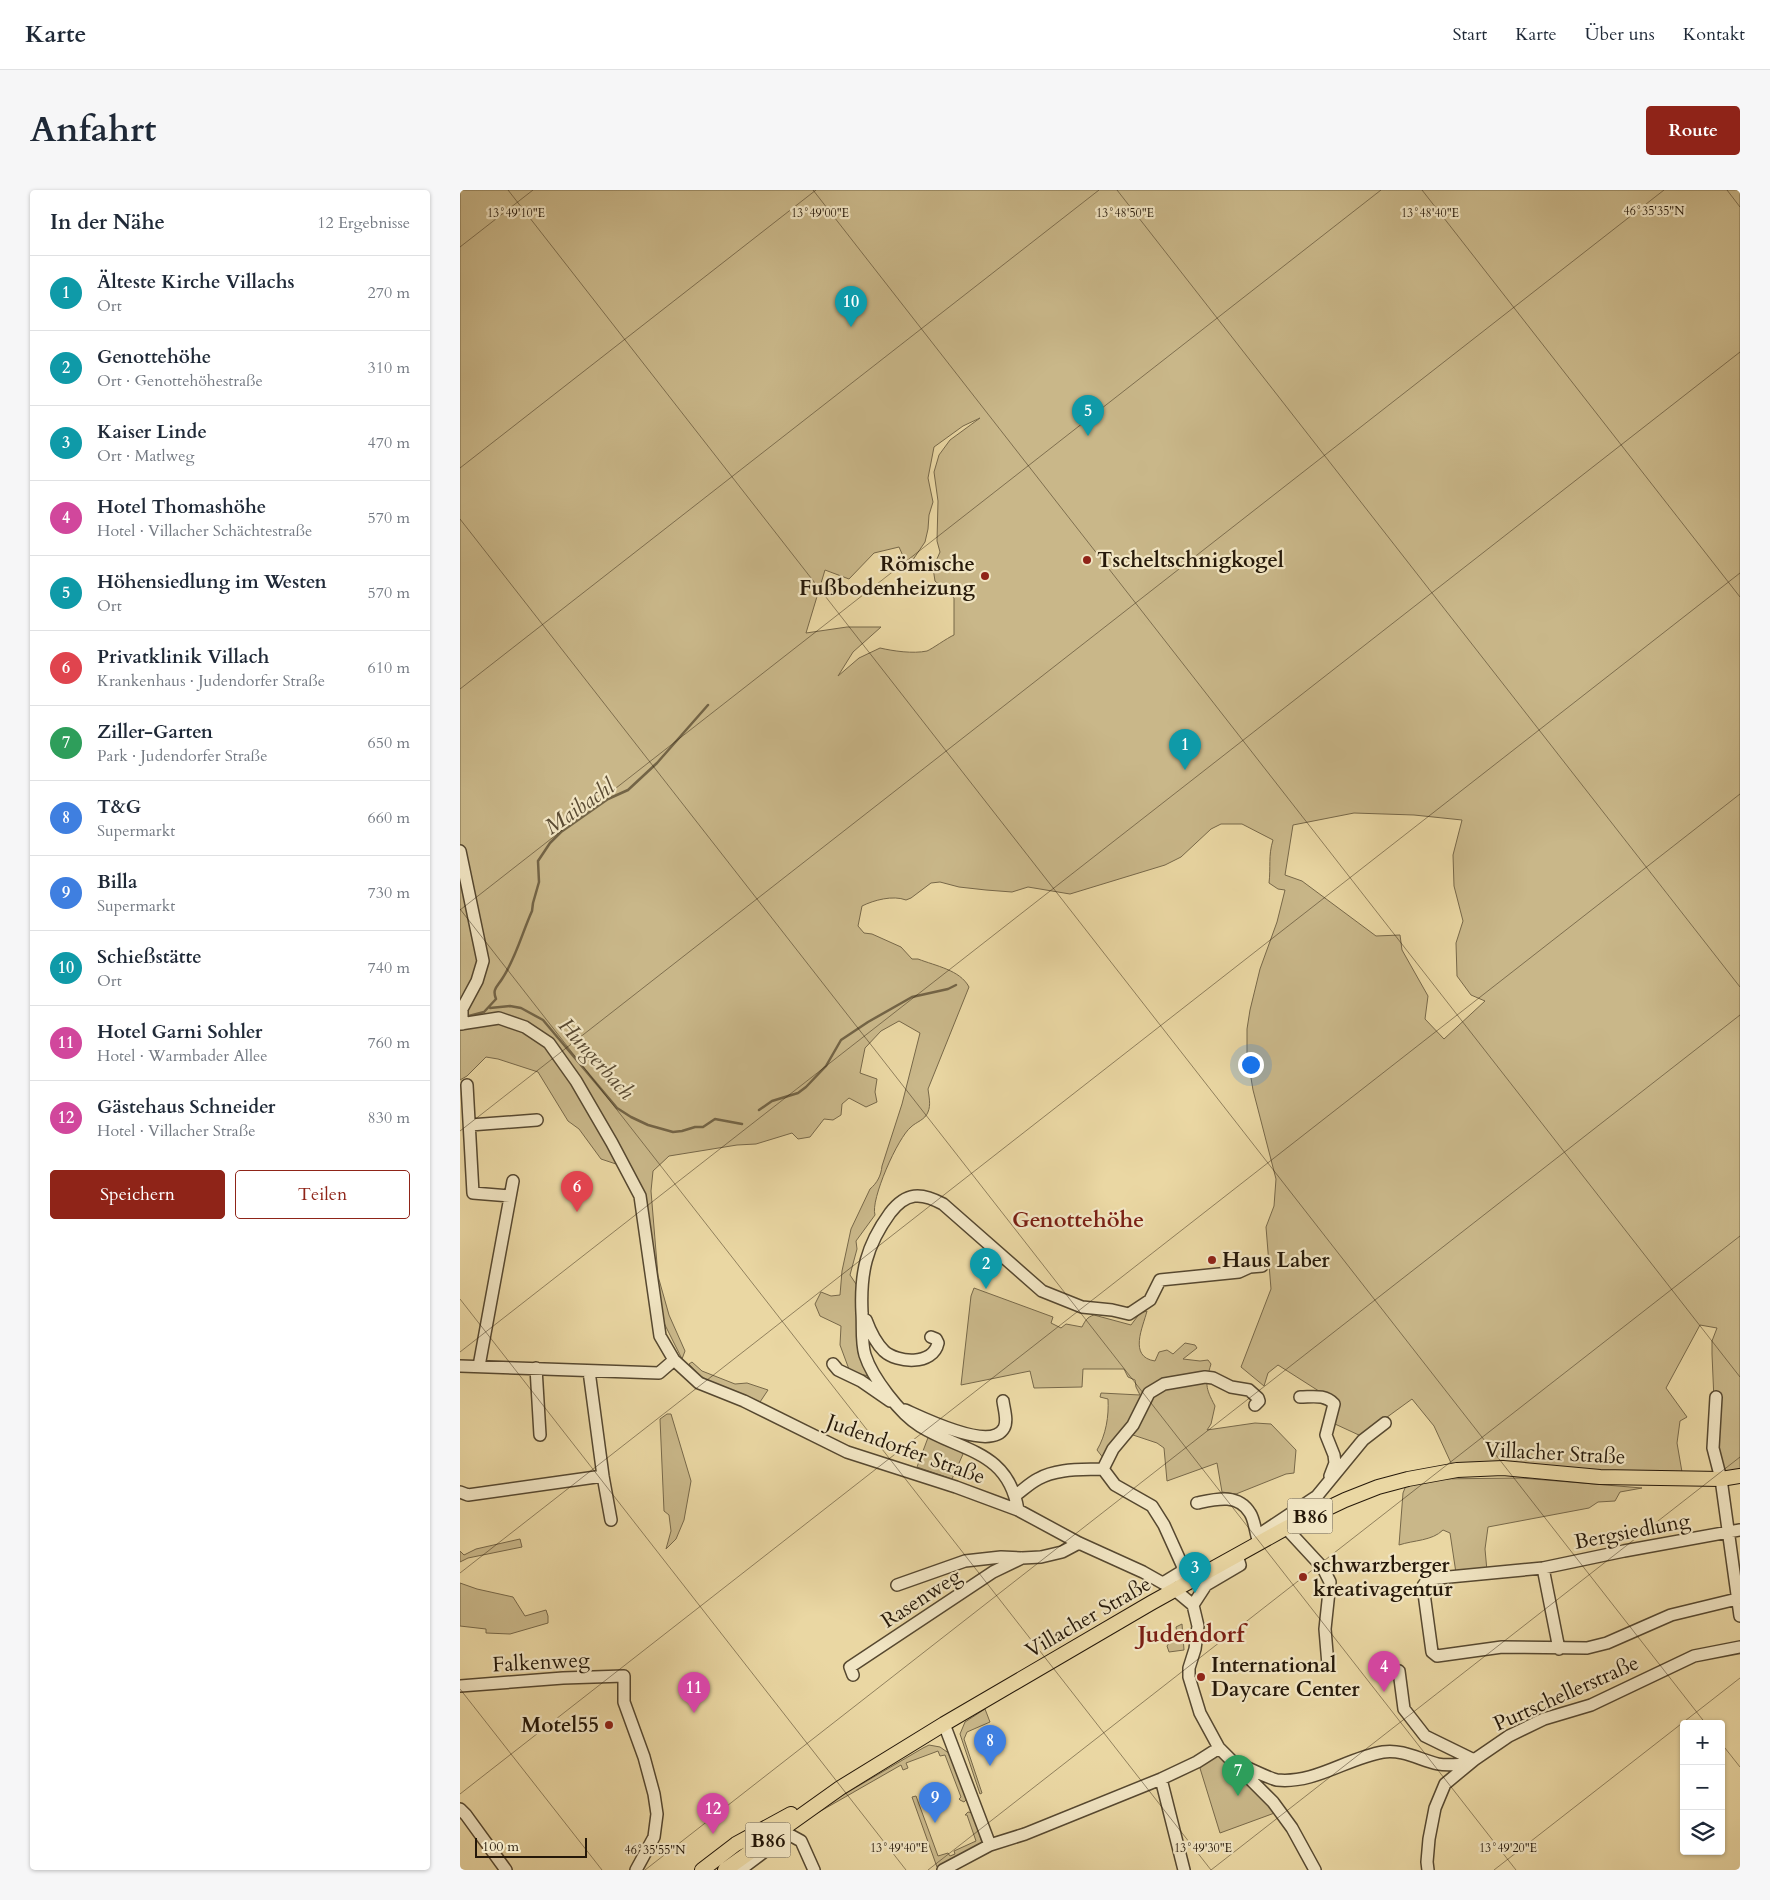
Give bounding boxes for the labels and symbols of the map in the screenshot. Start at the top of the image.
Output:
text: 46°35'35"N [1624,203,1685,219]
text: 13°49'10"E [487,205,545,221]
text: 13°49'00"E [791,205,849,221]
text: 13°48'50"E [1096,205,1154,221]
text: 13°48'40"E [1401,205,1459,221]
pin: 10 [835,286,867,327]
pin: 5 [1072,395,1104,436]
place label: Tscheltschnigkogel [1097,546,1284,575]
place label: Römische Fußbodenheizung [799,550,975,603]
marker: Tscheltschnigkogel [1081,554,1093,566]
marker: Römische Fußbodenheizung [979,570,991,582]
pin: 1 [1169,729,1201,770]
water label: Maibachl [538,771,622,842]
water label: Hungerbach [551,1011,641,1106]
your location [1238,1052,1264,1078]
pin: 6 [561,1171,593,1212]
district label: Genottehöhe [1012,1205,1144,1235]
place label: Haus Laber [1222,1246,1330,1275]
pin: 2 [970,1248,1002,1289]
marker: Haus Laber [1206,1254,1218,1266]
street label: Judendorfer Straße [820,1406,989,1492]
street label: Villacher Straße [1484,1435,1626,1472]
road number: B86 [1288,1498,1332,1534]
street label: Bergsiedlung [1572,1506,1693,1557]
place label: schwarzberger kreativagentur [1313,1551,1453,1604]
pin: 3 [1179,1552,1211,1593]
street label: Rasenweg [876,1562,967,1635]
street label: Villacher Straße [1020,1570,1157,1665]
marker: schwarzberger kreativagentur [1297,1571,1309,1583]
district label: Judendorf [1135,1618,1248,1651]
street label: Falkenweg [492,1645,591,1680]
street label: Purtschellerstraße [1489,1648,1643,1738]
place label: International Daycare Center [1211,1651,1360,1704]
pin: 4 [1368,1651,1400,1692]
marker: International Daycare Center [1195,1671,1207,1683]
pin: 11 [678,1672,710,1713]
place label: Motel55 [521,1711,599,1740]
marker: Motel55 [603,1719,615,1731]
pin: 8 [974,1725,1006,1766]
pin: 7 [1222,1755,1254,1796]
pin: 9 [919,1782,951,1823]
pin: 12 [697,1793,729,1834]
road number: B86 [746,1822,790,1858]
scale bar [475,1835,588,1858]
text: 13°49'40"E [870,1840,928,1856]
text: 13°49'30"E [1174,1840,1232,1856]
text: 13°49'20"E [1479,1840,1537,1856]
text: 46°35'55"N [625,1842,686,1858]

